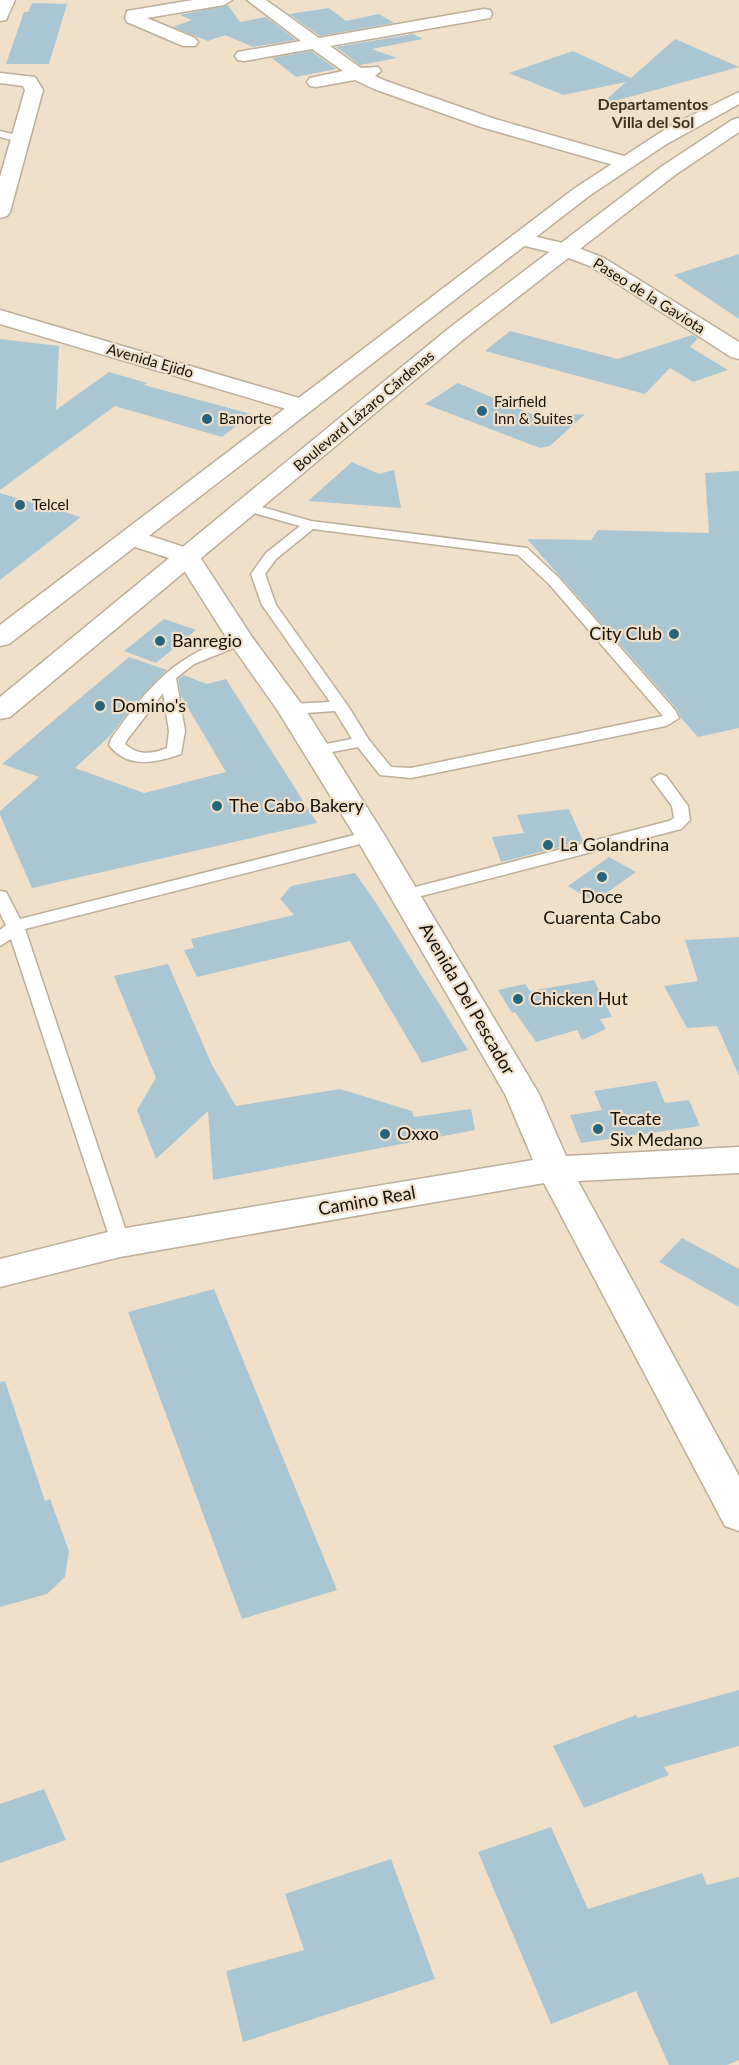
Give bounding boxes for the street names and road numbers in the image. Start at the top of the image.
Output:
street label: Paseo de la Gaviota [590,253,709,337]
street label: Avenida Ejido [105,339,196,381]
street label: Boulevard Lázaro Cárdenas [289,346,437,474]
street label: Avenida Del Pescador [415,919,521,1079]
street label: Camino Real [316,1181,417,1219]

